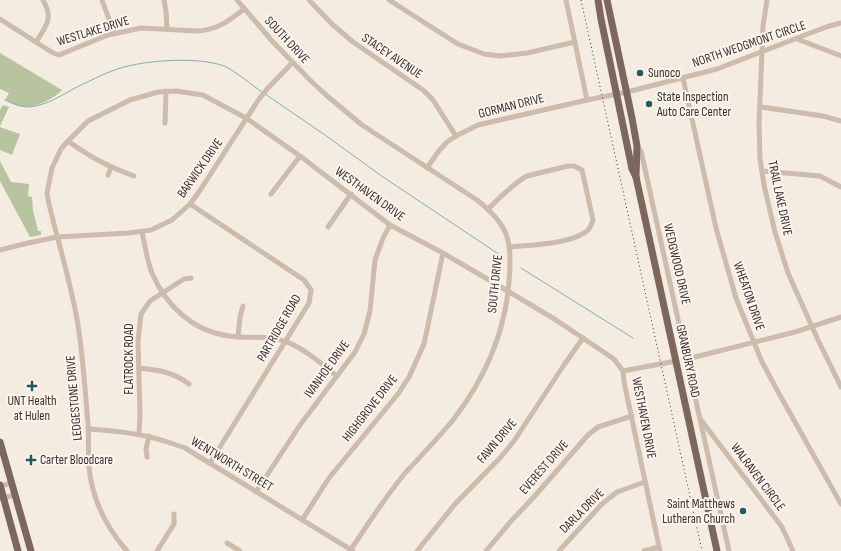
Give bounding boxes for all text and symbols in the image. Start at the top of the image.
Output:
street label: WESTLAKE DRIVE [55,12,131,50]
street label: SOUTH DRIVE [261,13,313,67]
street label: NORTH WEDGMONT CIRCLE [690,17,808,71]
street label: STACEY AVENUE [359,30,425,82]
place label: Sunoco [648,65,681,81]
marker: Sunoco [635,68,645,78]
place label: State Inspection Auto Care Center [656,89,731,120]
street label: GORMAN DRIVE [476,90,546,122]
marker: State Inspection Auto Care Center [644,99,654,109]
street label: BARWICK DRIVE [174,135,226,201]
street label: TRAIL LAKE DRIVE [764,159,796,237]
street label: WESTHAVEN DRIVE [332,163,408,225]
street label: WEDGWOOD DRIVE [660,222,694,306]
street label: SOUTH DRIVE [484,254,506,314]
street label: WHEATON DRIVE [730,259,768,333]
street label: PARTRIDGE ROAD [253,292,305,364]
street label: FLATROCK ROAD [121,323,137,395]
street label: GRANBURY ROAD [672,323,704,399]
street label: IVANHOE DRIVE [301,337,353,401]
street label: LEDGESTONE DRIVE [62,355,86,441]
street label: HIGHGROVE DRIVE [339,371,401,445]
street label: WESTHAVEN DRIVE [628,376,660,460]
marker: UNT Health at Hulen [26,380,38,392]
place label: UNT Health at Hulen [7,393,57,424]
street label: FAWN DRIVE [474,415,520,467]
street label: WENTWORTH STREET [188,433,276,495]
street label: EVEREST DRIVE [516,436,572,498]
street label: WALRAVEN CIRCLE [727,440,789,514]
place label: Carter Bloodcare [40,452,113,468]
marker: Carter Bloodcare [25,454,37,466]
street label: DARLA DRIVE [556,485,608,537]
place label: Saint Matthews Lutheran Church [662,496,735,527]
marker: Saint Matthews Lutheran Church [738,506,748,516]

